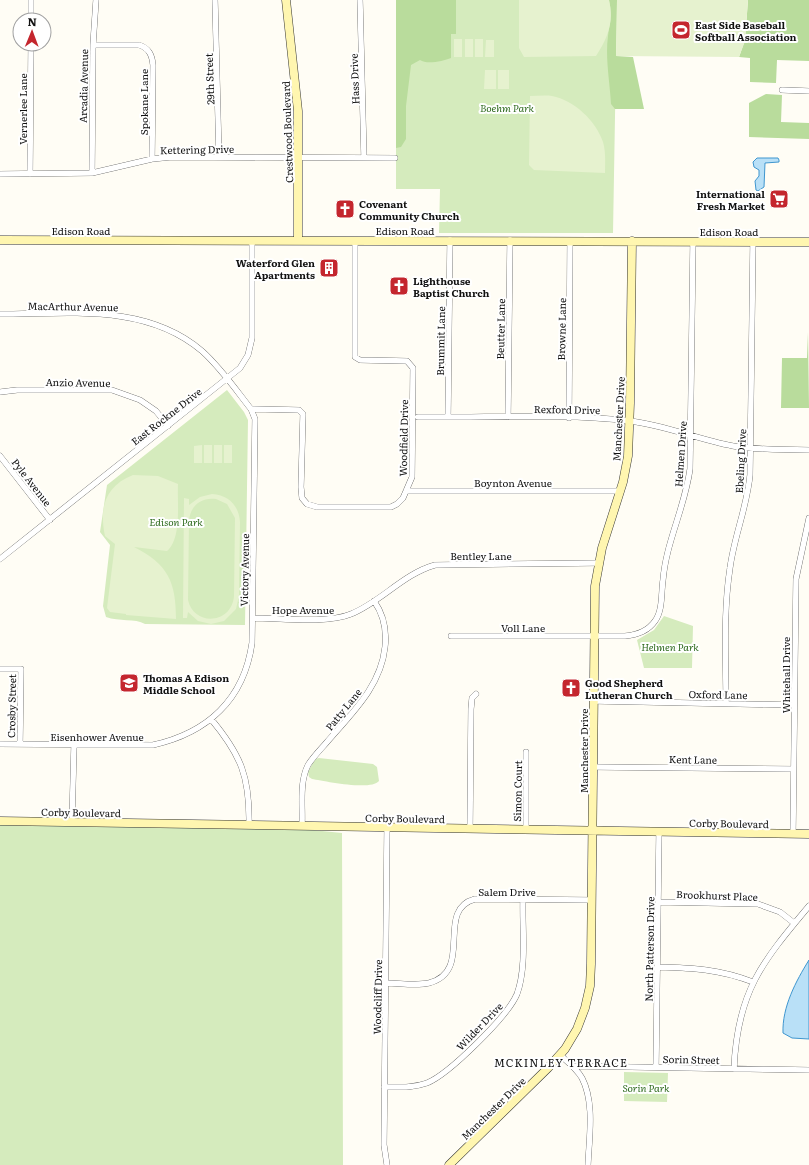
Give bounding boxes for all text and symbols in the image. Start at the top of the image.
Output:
north arrow [12,12,52,52]
text: N [27,13,37,29]
place label: East Side Baseball Softball Association [695,17,797,44]
sports icon: East Side Baseball Softball Association [670,19,692,41]
street label: Arcadia Avenue [75,49,91,123]
street label: 29th Street [201,53,217,105]
street label: Hass Drive [346,53,362,105]
street label: Spokane Lane [136,69,151,135]
street label: Vernerlee Lane [15,73,30,145]
street label: Crestwood Boulevard [278,81,296,183]
park label: Boehm Park [480,100,534,115]
street label: Kettering Drive [160,141,234,157]
place label: International Fresh Market [696,186,766,213]
supermarket icon: International Fresh Market [768,188,790,210]
place label: Covenant Community Church [359,196,460,223]
church icon: Covenant Community Church [334,198,356,220]
street label: Edison Road [52,223,110,238]
street label: Edison Road [376,223,434,238]
street label: Edison Road [700,224,758,239]
place label: Waterford Glen Apartments [236,255,315,282]
building icon: Waterford Glen Apartments [318,257,340,279]
place label: Lighthouse Baptist Church [413,273,490,300]
church icon: Lighthouse Baptist Church [388,275,410,297]
street label: Browne Lane [553,297,569,361]
street label: MacArthur Avenue [28,298,118,314]
street label: Beutter Lane [492,298,508,360]
street label: Brummit Lane [432,306,448,376]
street label: Anzio Avenue [45,374,111,390]
street label: Manchester Drive [608,376,628,462]
street label: East Rockne Drive [128,384,204,448]
street label: Woodfield Drive [395,399,411,477]
street label: Rexford Drive [534,401,600,417]
street label: Helmen Drive [670,420,690,488]
street label: Ebeling Drive [731,428,749,494]
street label: Pyle Avenue [9,455,55,509]
street label: Boynton Avenue [474,475,552,490]
park label: Edison Park [149,514,203,529]
street label: Victory Avenue [236,533,252,607]
street label: Bentley Lane [450,548,512,563]
street label: Hope Avenue [272,602,334,617]
street label: Voll Lane [501,620,545,635]
street label: Whitehall Drive [778,637,793,713]
park label: Helmen Park [641,639,699,654]
place label: Thomas A Edison Middle School [143,670,229,697]
school or university icon: Thomas A Edison Middle School [118,672,140,694]
street label: Crosby Street [3,674,19,738]
place label: Good Shepherd Lutheran Church [585,675,673,702]
church icon: Good Shepherd Lutheran Church [560,677,582,699]
street label: Patty Lane [321,685,365,733]
street label: Oxford Lane [688,686,748,702]
street label: Manchester Drive [576,709,591,793]
street label: Eisenhower Avenue [50,729,144,744]
street label: Kent Lane [669,751,717,767]
street label: Simon Court [509,760,525,822]
street label: Corby Boulevard [41,804,121,820]
street label: Corby Boulevard [365,810,445,826]
street label: Corby Boulevard [689,815,769,831]
street label: Salem Drive [478,884,536,899]
street label: Brookhurst Place [676,886,758,904]
street label: North Patterson Drive [641,896,657,1002]
street label: Woodcliff Drive [369,959,385,1035]
street label: Wilder Drive [452,999,506,1053]
street label: Sorin Street [662,1051,720,1067]
district label: MCKINLEY TERRACE [494,1054,628,1070]
street label: Manchester Drive [457,1073,529,1143]
park label: Sorin Park [622,1080,670,1095]

